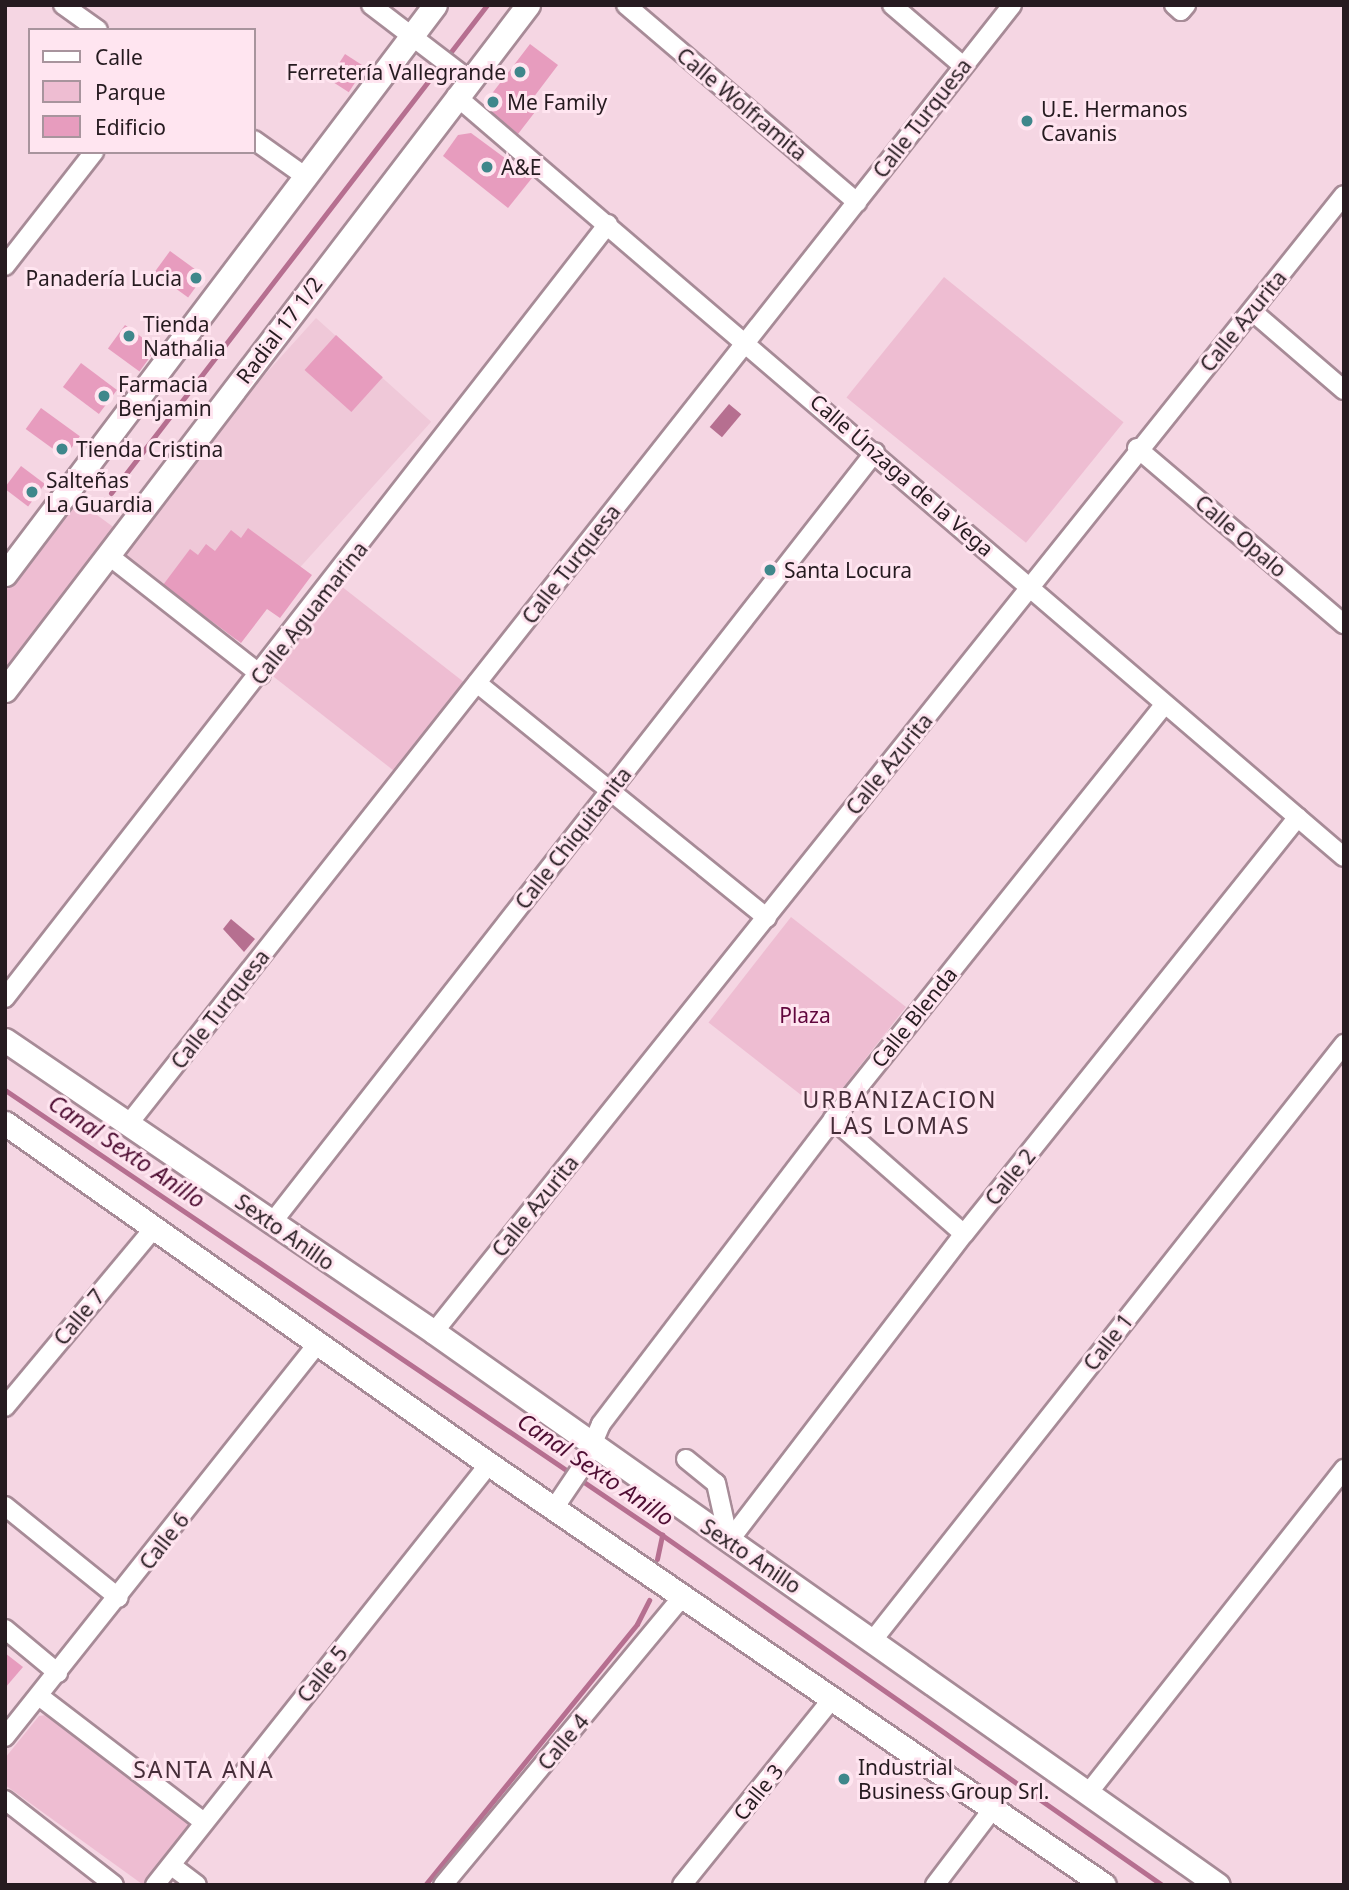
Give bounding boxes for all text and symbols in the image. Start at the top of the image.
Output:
legend [28,28,256,154]
street label: Calle Wolframita [672,42,812,166]
text: Calle [95,43,143,71]
street label: Calle Turquesa [868,53,976,183]
place label: Ferretería Vallegrande [286,59,506,85]
marker: Ferretería Vallegrande [512,64,528,80]
text: Parque [95,78,165,106]
place label: Me Family [507,89,607,115]
marker: Me Family [485,94,501,110]
place label: U.E. Hermanos Cavanis [1041,96,1188,146]
text: Edificio [95,113,166,141]
marker: U.E. Hermanos Cavanis [1019,113,1035,129]
place label: A&E [501,154,541,180]
marker: A&E [479,159,495,175]
place label: Panadería Lucia [25,265,182,291]
street label: Calle Azurita [1195,265,1291,377]
marker: Panadería Lucia [188,270,204,286]
street label: Radial 17 1/2 [231,272,327,388]
place label: Tienda Nathalia [143,311,226,361]
marker: Tienda Nathalia [121,328,137,344]
place label: Farmacia Benjamin [118,371,212,421]
marker: Farmacia Benjamin [96,388,112,404]
street label: Calle Únzaga de la Vega [805,388,999,562]
place label: Tienda Cristina [76,436,223,462]
marker: Tienda Cristina [54,441,70,457]
place label: Salteñas La Guardia [46,467,153,517]
marker: Salteñas La Guardia [24,484,40,500]
street label: Calle Opalo [1190,490,1292,582]
street label: Calle Turquesa [517,499,625,629]
street label: Calle Aguamarina [245,536,373,690]
place label: Santa Locura [784,557,912,583]
marker: Santa Locura [762,562,778,578]
street label: Calle Azurita [841,708,937,820]
street label: Calle Chiquitanita [510,762,636,914]
street label: Calle Turquesa [166,944,274,1074]
street label: Calle Blenda [866,962,962,1072]
park label: Plaza [779,1002,831,1028]
district label: URBANIZACION LAS LOMAS [804,1085,996,1139]
water label: Canal Sexto Anillo [44,1088,210,1214]
street label: Calle 2 [980,1144,1040,1210]
street label: Calle Azurita [487,1150,583,1262]
street label: Sexto Anillo [231,1189,339,1275]
street label: Calle 7 [48,1284,110,1350]
street label: Calle 1 [1078,1309,1138,1375]
water label: Canal Sexto Anillo [513,1406,679,1532]
street label: Calle 6 [134,1508,194,1574]
street label: Sexto Anillo [696,1513,806,1599]
street label: Calle 5 [292,1641,352,1707]
street label: Calle 4 [532,1709,594,1775]
place label: Industrial Business Group Srl. [858,1754,1049,1804]
district label: SANTA ANA [134,1755,274,1783]
street label: Calle 3 [728,1759,788,1825]
marker: Industrial Business Group Srl. [836,1771,852,1787]

